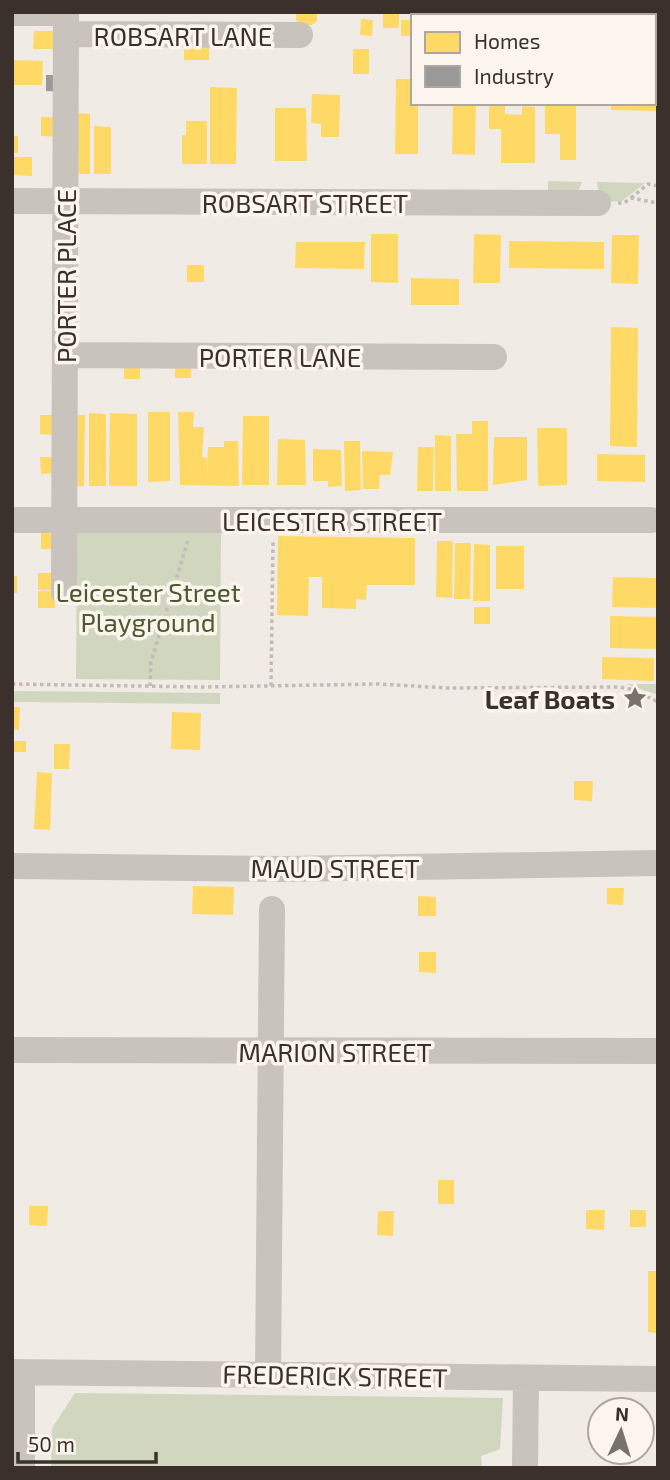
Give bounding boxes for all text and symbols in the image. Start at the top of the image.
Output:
legend [411,14,656,105]
street label: ROBSART LANE [94,20,272,51]
text: Homes [474,28,540,53]
text: Industry [474,63,554,88]
street label: ROBSART STREET [202,187,408,218]
street label: PORTER PLACE [50,189,81,363]
street label: PORTER LANE [199,341,361,372]
street label: LEICESTER STREET [222,505,442,536]
park label: Leicester Street Playground [55,576,241,637]
place label: Leaf Boats [485,683,615,714]
place icon: Leaf Boats [621,684,649,712]
street label: MAUD STREET [250,852,420,883]
street label: MARION STREET [238,1036,432,1067]
street label: FREDERICK STREET [222,1358,448,1392]
north arrow [586,1396,656,1466]
text: N [615,1402,630,1425]
scale bar [18,1420,156,1464]
text: 50 m [28,1431,75,1456]

